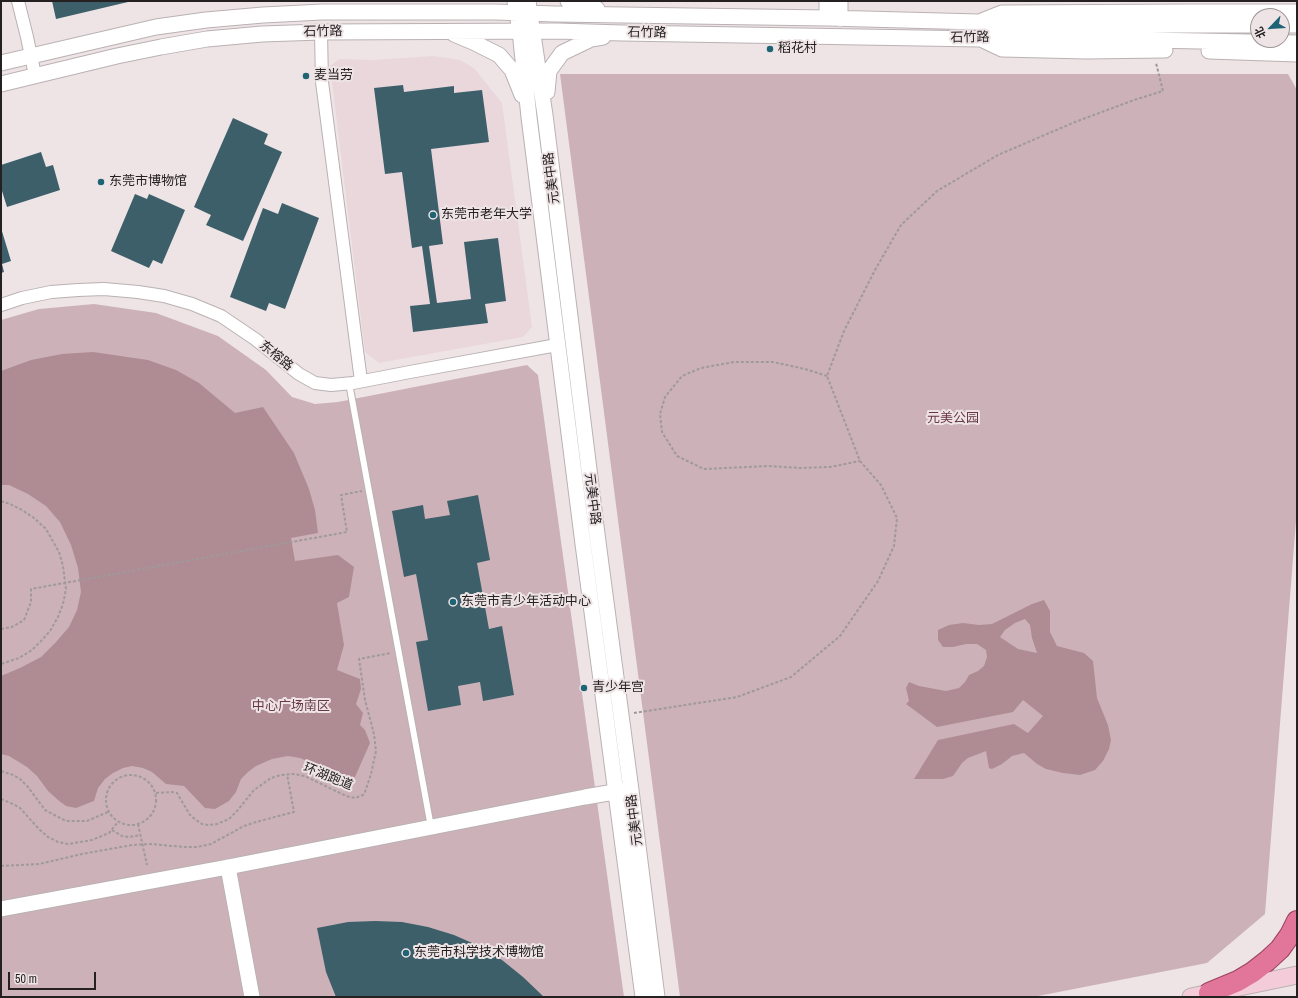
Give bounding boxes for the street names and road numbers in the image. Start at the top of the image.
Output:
street label: 石竹路 [303,24,343,40]
street label: 石竹路 [627,25,667,41]
street label: 石竹路 [950,30,990,46]
street label: 元美中路 [541,151,563,205]
street label: 东榕路 [256,338,296,374]
street label: 元美中路 [581,472,603,526]
street label: 环湖跑道 [301,760,355,794]
street label: 元美中路 [624,793,646,847]

